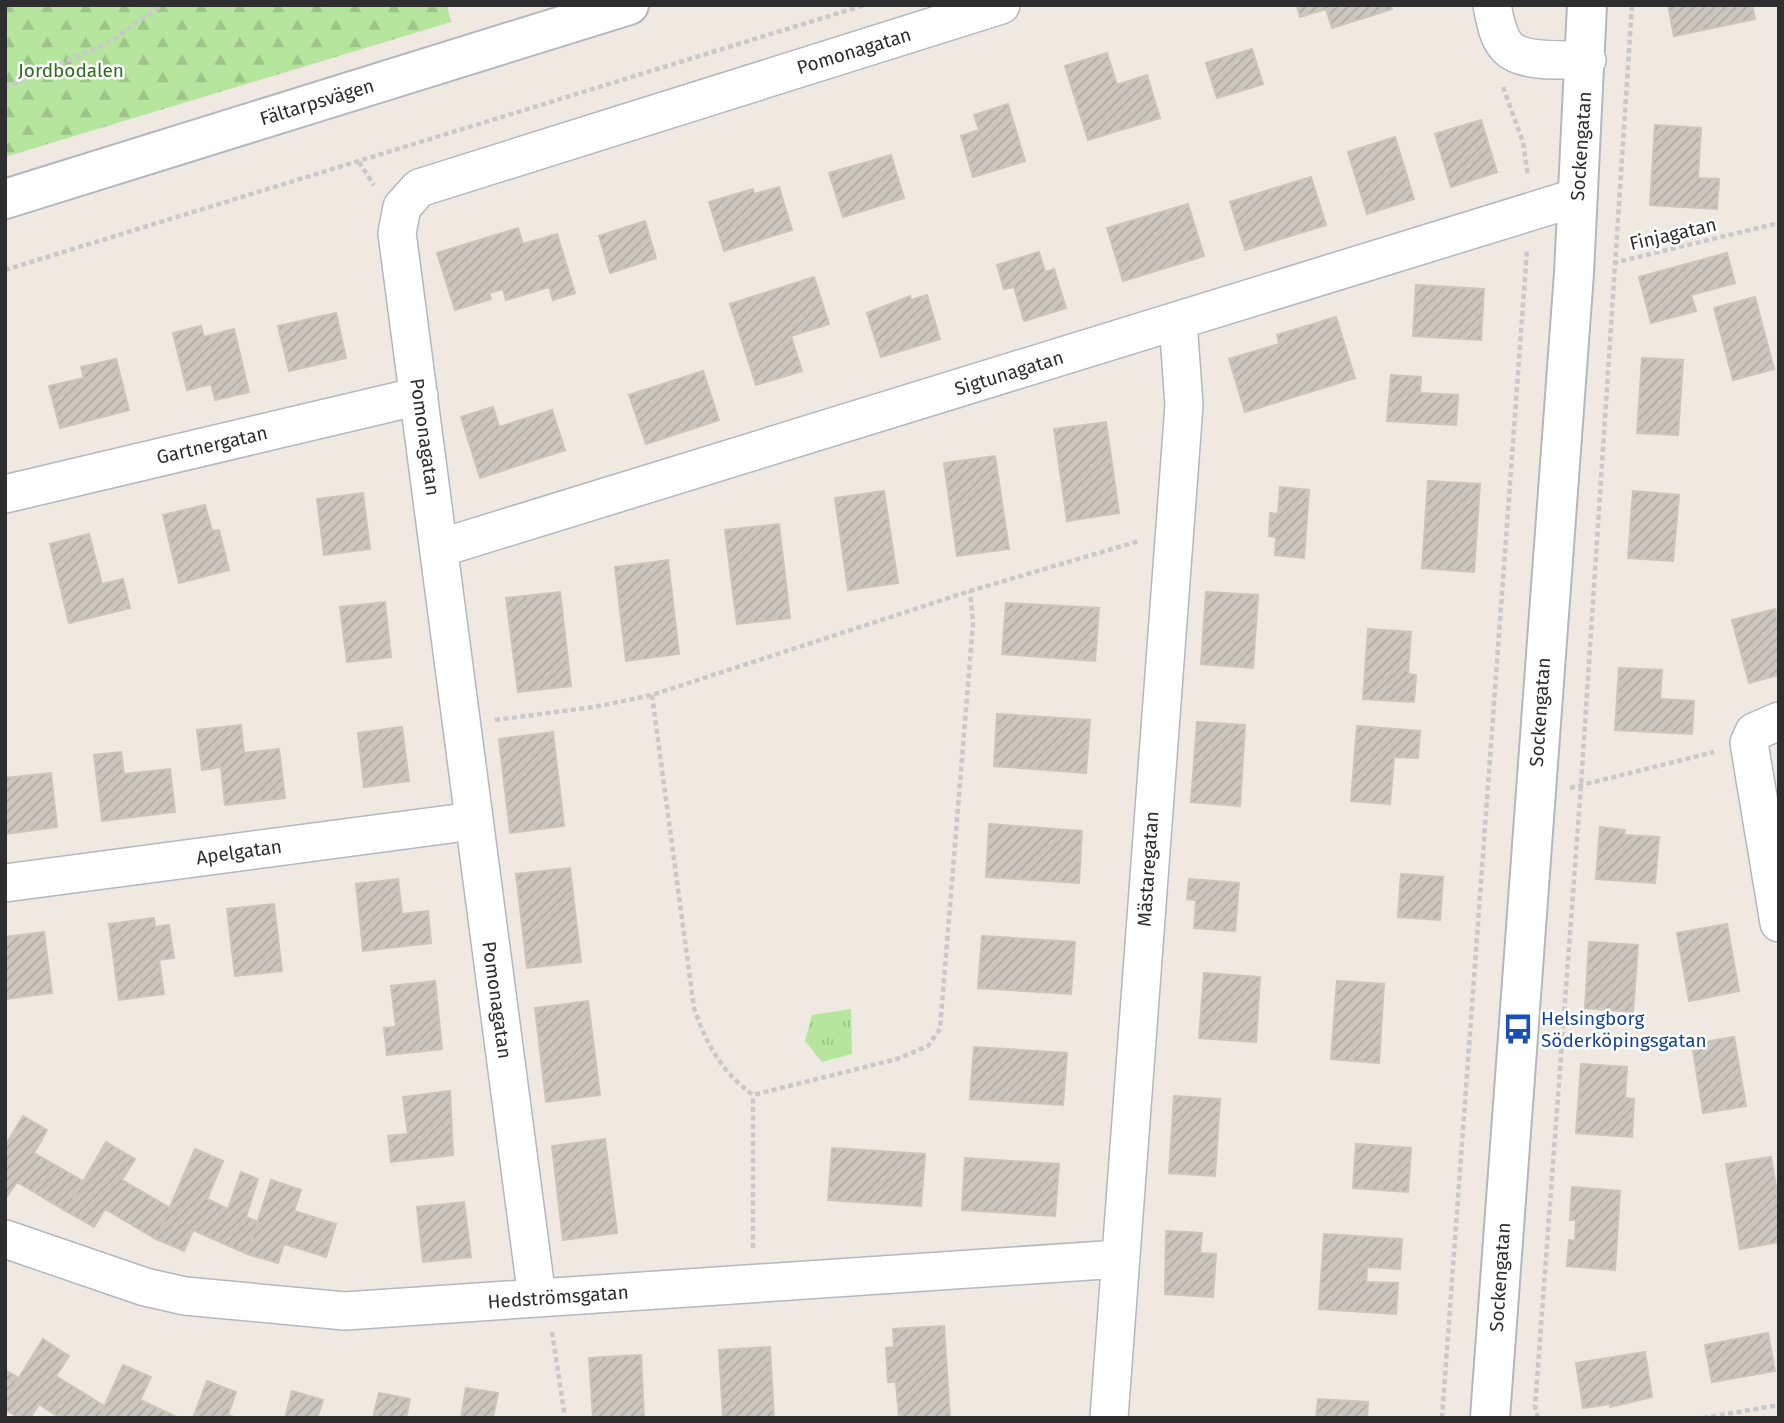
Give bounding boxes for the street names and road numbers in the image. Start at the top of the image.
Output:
street label: Pomonagatan [794,23,914,79]
street label: Fältarpsvägen [257,74,377,130]
street label: Sockengatan [1566,91,1596,201]
street label: Finjagatan [1627,213,1719,255]
street label: Sigtunagatan [952,346,1066,400]
street label: Pomonagatan [405,377,445,497]
street label: Gartnergatan [154,421,270,469]
street label: Sockengatan [1525,657,1555,767]
street label: Mästaregatan [1132,810,1164,928]
street label: Apelgatan [195,835,283,869]
street label: Pomonagatan [477,940,517,1060]
street label: Sockengatan [1485,1222,1515,1332]
street label: Hedströmsgatan [487,1281,629,1313]

